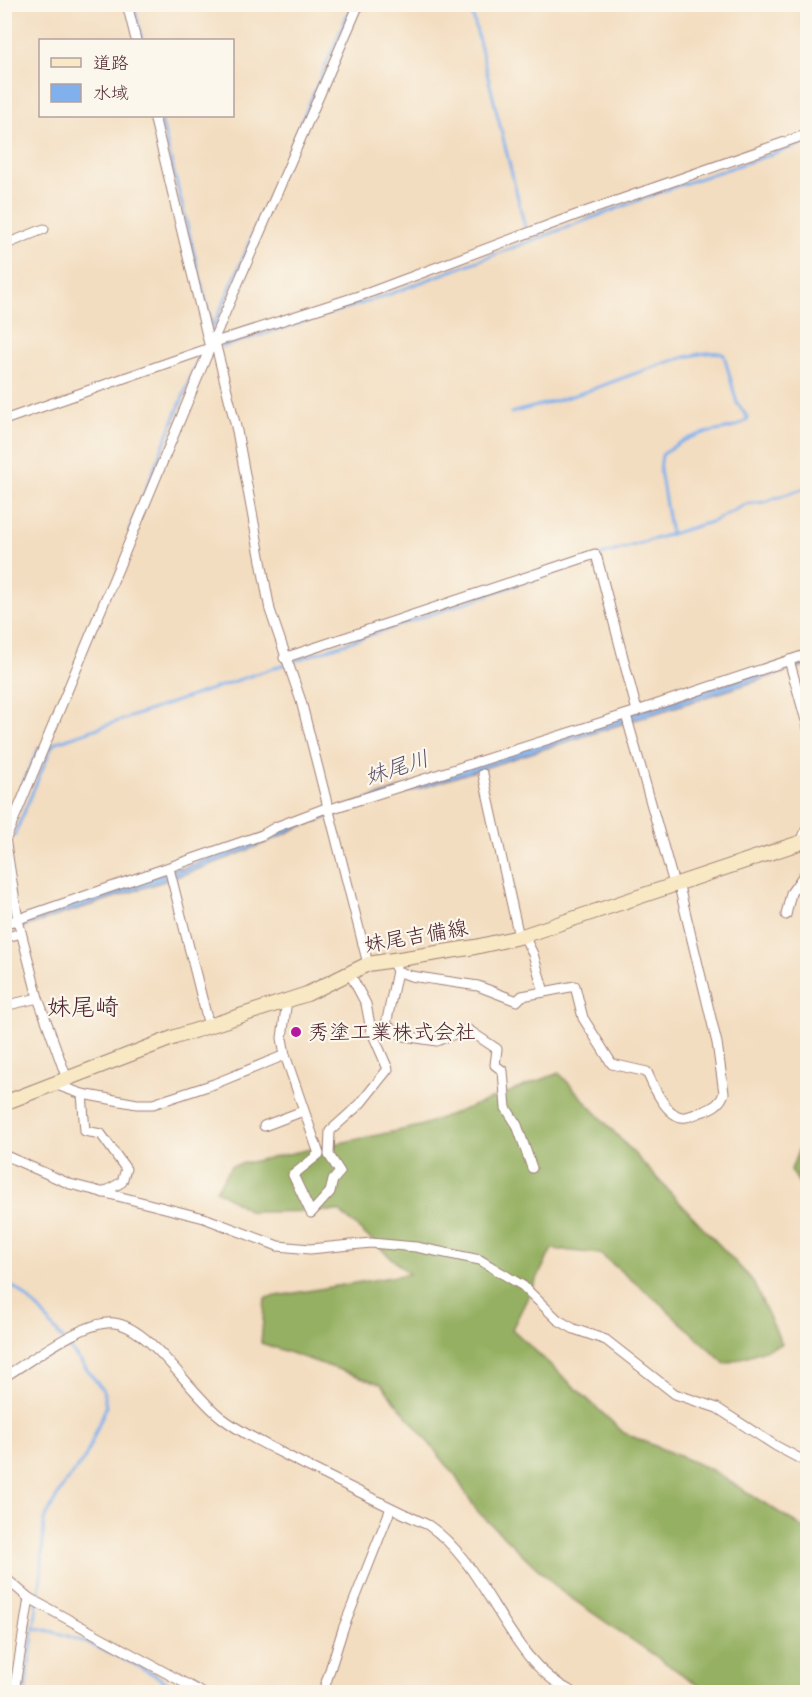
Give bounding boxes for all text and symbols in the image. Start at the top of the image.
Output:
legend [39,39,234,117]
text: 道路 [93,53,129,74]
text: 水域 [93,83,129,104]
water label: 妹尾川 [362,745,432,791]
street label: 妹尾吉備線 [362,915,470,957]
district label: 妹尾崎 [47,993,119,1021]
place label: 秀塗工業株式会社 [308,1020,476,1044]
marker: 秀塗工業株式会社 [289,1025,303,1039]

